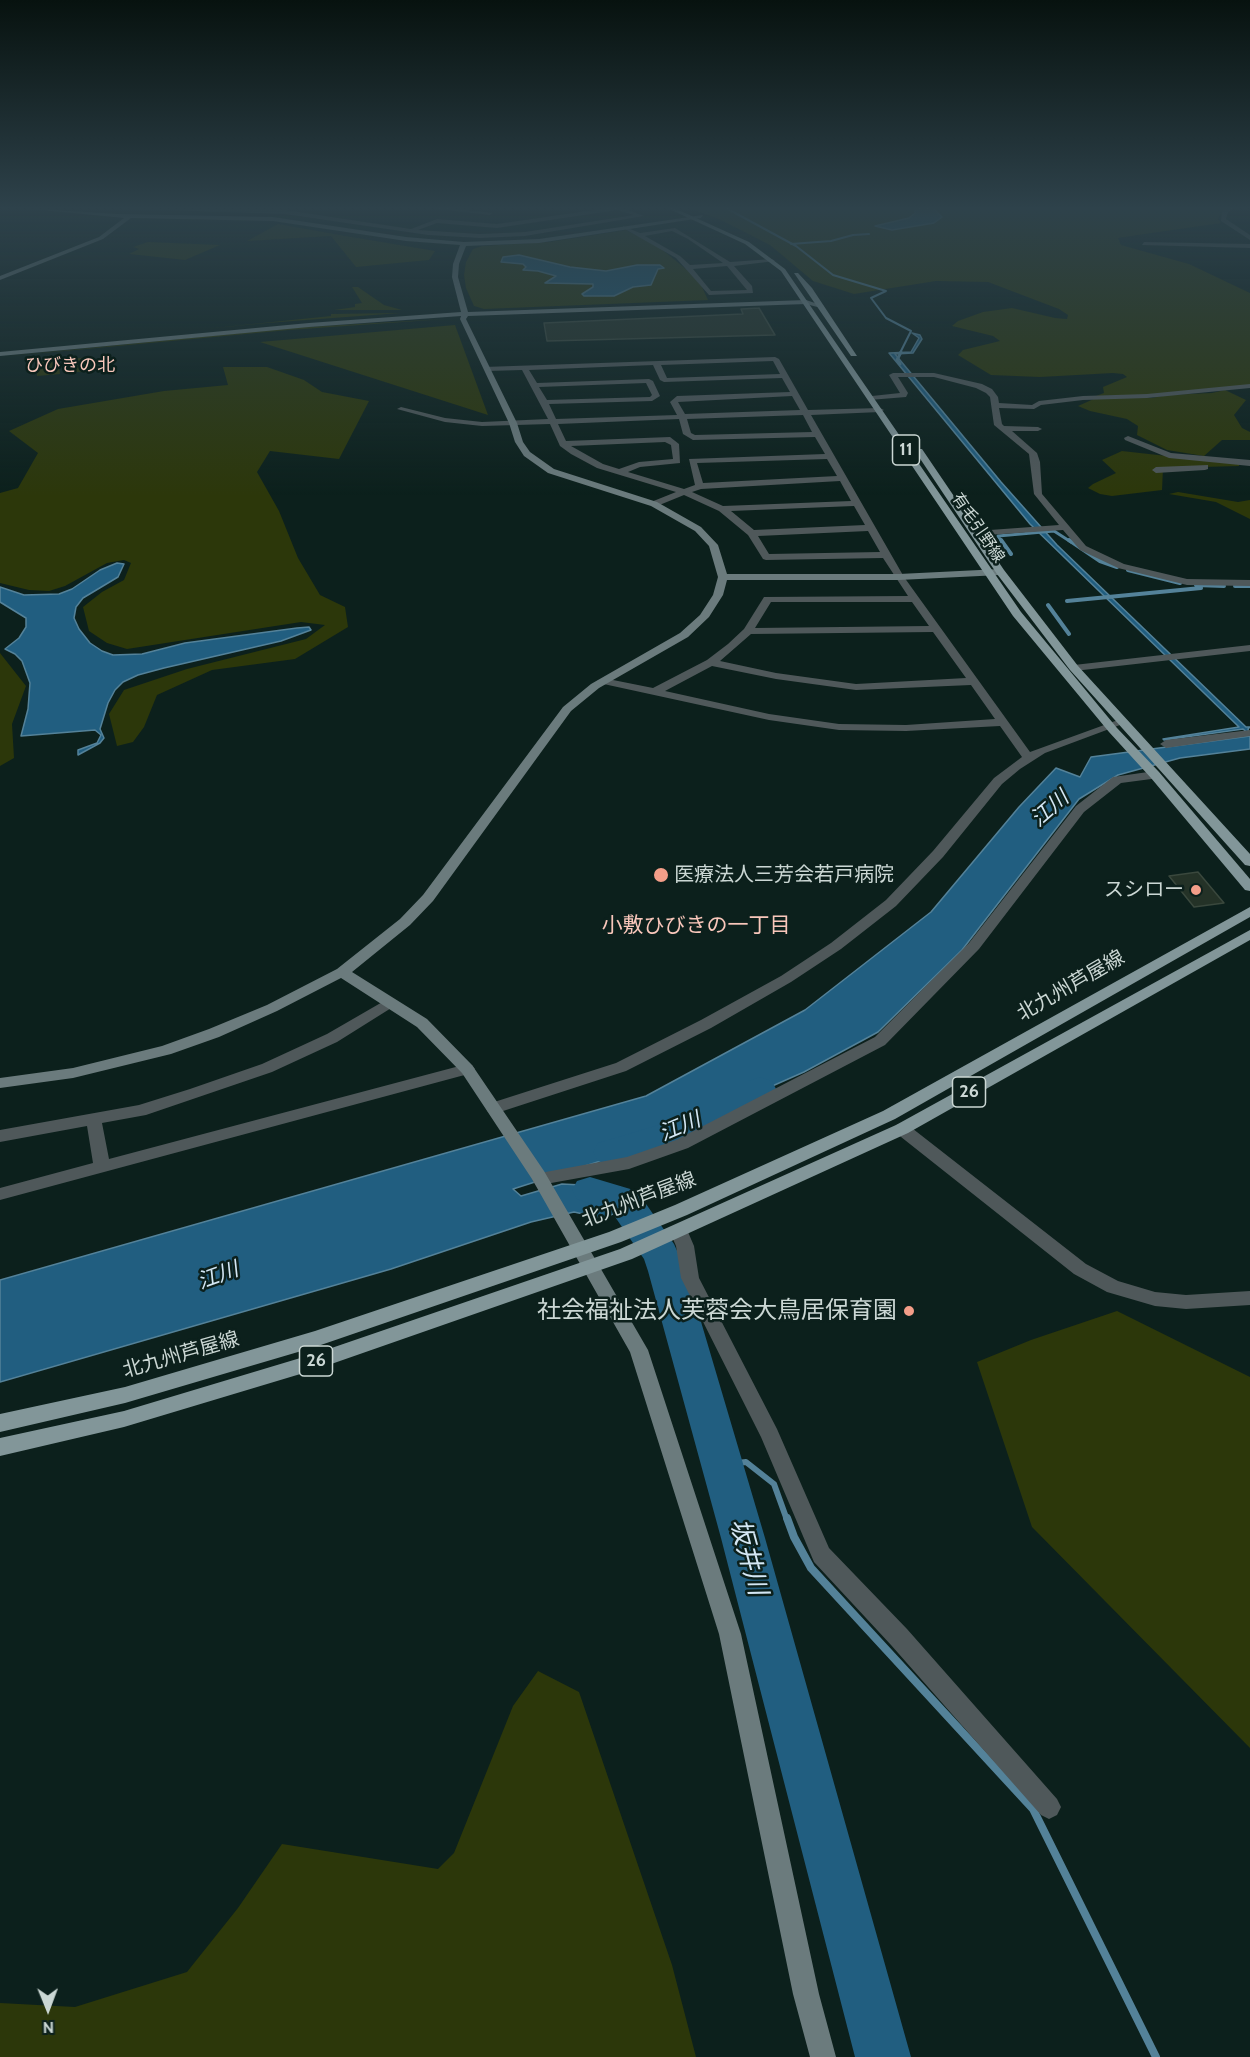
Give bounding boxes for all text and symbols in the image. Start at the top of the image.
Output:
district label: ひびきの北 [25,355,115,377]
road number: 11 [892,435,920,465]
street label: 有毛引野線 [948,489,1008,567]
water label: 江川 [1026,786,1074,832]
place label: 医療法人三芳会若戸病院 [674,863,894,887]
marker: 医療法人三芳会若戸病院 [652,866,670,884]
place label: スシロー [1104,878,1184,902]
marker: スシロー [1189,883,1203,897]
district label: 小敷ひびきの一丁目 [602,913,790,939]
street label: 北九州芦屋線 [1013,946,1129,1026]
road number: 26 [952,1077,986,1107]
water label: 江川 [656,1107,704,1147]
street label: 北九州芦屋線 [579,1167,699,1233]
water label: 江川 [194,1257,242,1295]
place label: 社会福祉法人芙蓉会大鳥居保育園 [537,1297,897,1325]
marker: 社会福祉法人芙蓉会大鳥居保育園 [902,1304,916,1318]
street label: 北九州芦屋線 [120,1327,242,1383]
road number: 26 [300,1346,332,1376]
water label: 坂井川 [723,1515,773,1599]
north arrow [18,1979,78,2039]
text: N [43,2018,54,2037]

